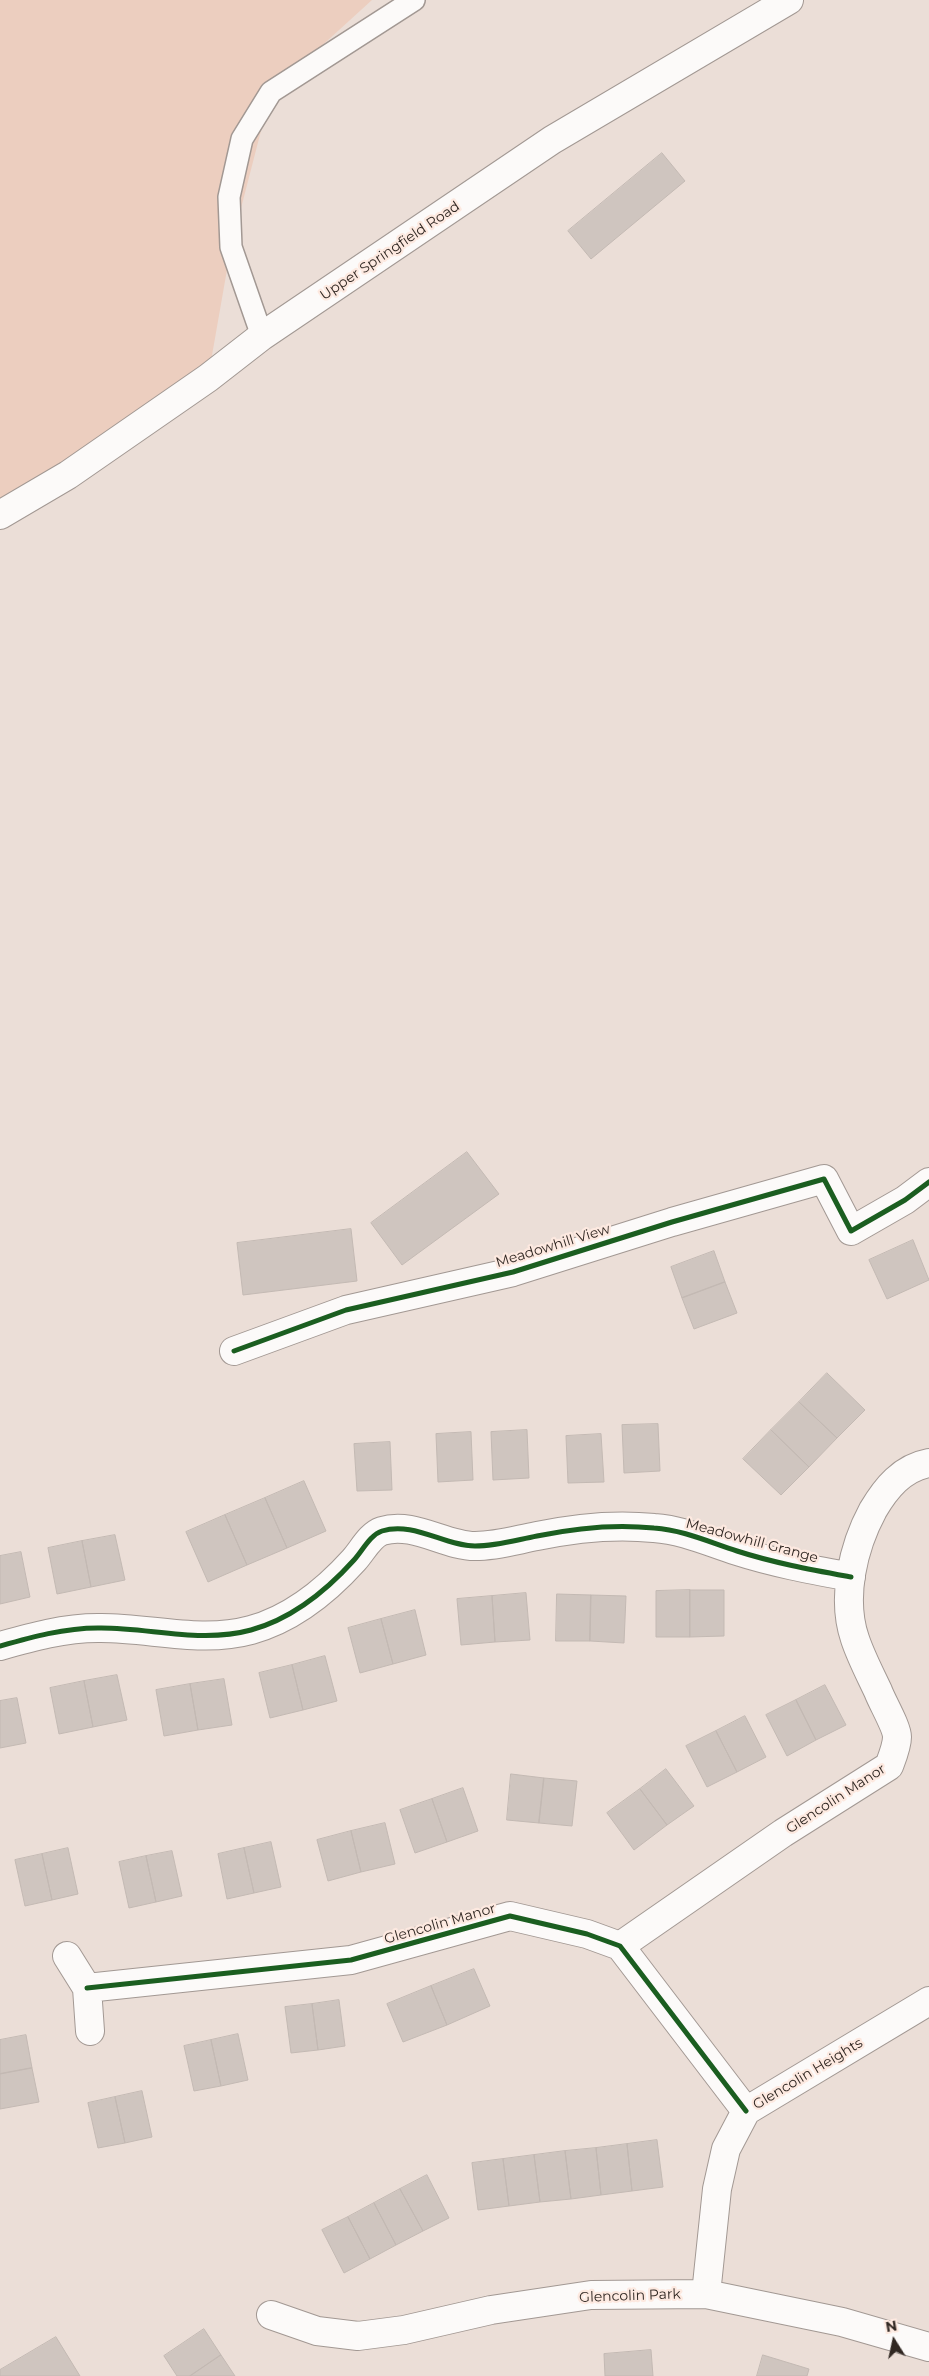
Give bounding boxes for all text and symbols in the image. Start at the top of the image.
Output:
street label: Upper Springfield Road [317,198,463,304]
street label: Meadowhill View [494,1221,612,1271]
street label: Meadowhill Grange [684,1515,820,1567]
street label: Glencolin Manor [783,1761,889,1837]
street label: Glencolin Manor [382,1900,498,1948]
street label: Glencolin Heights [750,2035,866,2113]
street label: Glencolin Park [579,2286,681,2306]
north arrow [869,2316,919,2366]
text: N [884,2316,899,2336]

